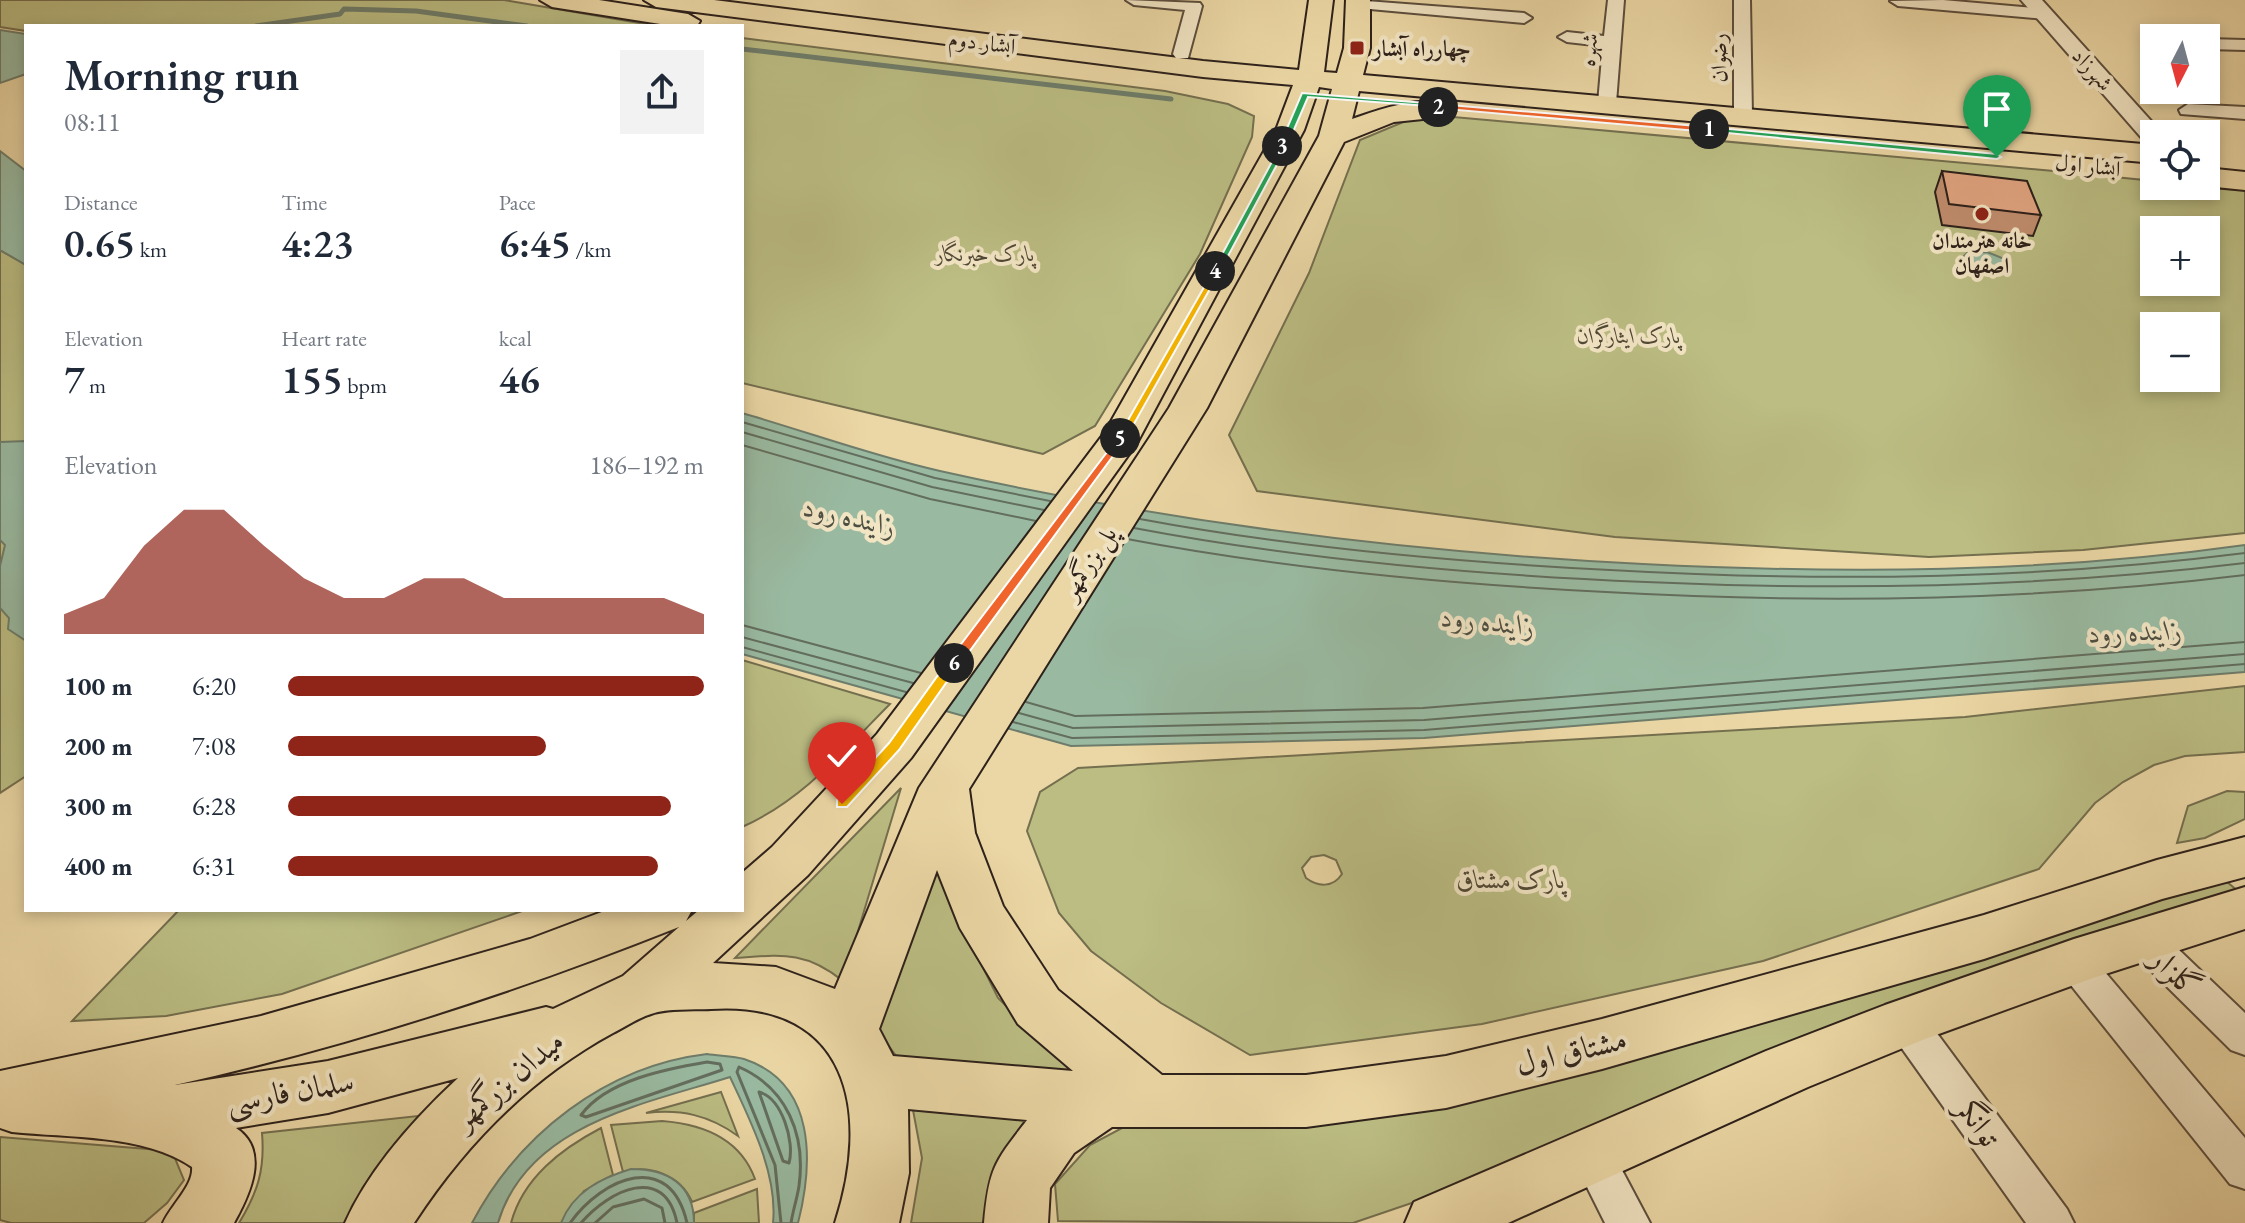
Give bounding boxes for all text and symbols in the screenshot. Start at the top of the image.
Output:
street label: آبشار دوم [946,24,1019,66]
north arrow [2140,24,2220,104]
map controls [2140,24,2220,392]
street label: شهره [1573,32,1604,68]
street label: رضوان [1704,33,1733,83]
place label: چهارراه آبشار [1370,34,1471,63]
marker: چهارراه آبشار [1348,39,1366,57]
street label: شهرزاد [2066,42,2120,97]
text: Morning run [64,46,300,103]
button: share [620,50,704,134]
pin [1963,75,2031,157]
pin: 2 [1418,87,1458,127]
icon: arrive [1975,87,2019,131]
text: 2 [1432,92,1444,121]
text: 08:11 [64,105,120,139]
pin: 1 [1689,109,1729,149]
text: 1 [1703,114,1715,143]
button: locate [2140,120,2220,200]
pin: 3 [1262,126,1302,166]
text: 3 [1276,131,1288,160]
street label: آبشار اول [2054,148,2124,184]
text: Distance [64,188,137,217]
text: Time [281,188,327,217]
text: Pace [499,188,536,217]
marker: خانه هنرمندان اصفهان [1973,205,1991,223]
button: + [2140,216,2220,296]
text: 0.65 [64,217,135,269]
text: 4:23 [281,217,354,269]
text: 6:45 [499,217,571,269]
place label: خانه هنرمندان اصفهان [1932,226,2032,280]
text: km [135,235,167,264]
text: /km [571,235,612,264]
park label: پارک خبرنگار [933,239,1037,270]
pin: 4 [1195,251,1235,291]
text: 4 [1209,256,1221,285]
button: − [2140,312,2220,392]
park label: پارک ایثارگران [1577,321,1683,352]
text: Elevation [64,324,143,353]
text: Heart rate [281,324,367,353]
text: kcal [499,324,532,353]
text: 7 [64,353,85,405]
text: 155 [281,353,343,405]
text: 46 [499,353,540,405]
text: m [85,371,106,400]
text: bpm [343,371,387,400]
pin: 5 [1100,418,1140,458]
text: 5 [1114,423,1126,452]
text: Elevation [64,448,158,482]
text: 186–192 m [589,448,704,482]
water label: زاینده رود [800,488,900,544]
street label: پل بزرگمهر [1050,518,1126,609]
water label: زاینده رود [1439,598,1537,644]
water label: زاینده رود [2087,611,2183,651]
pin: 6 [934,643,974,683]
text: 6 [948,648,960,677]
text: 100 m [64,669,132,703]
text: 6:20 [192,669,236,703]
pin [808,722,876,804]
text: 200 m [64,729,132,763]
text: 7:08 [192,729,236,763]
icon: check [820,734,864,778]
text: 300 m [64,789,132,823]
text: 6:28 [192,789,236,823]
text: 400 m [64,849,132,883]
text: 6:31 [192,849,236,883]
park label: پارک مشتاق [1457,862,1568,898]
street label: گلزار [2139,936,2211,1006]
street label: مشتاق اول [1511,1017,1631,1085]
street label: میدان بزرگمهر [441,1020,573,1140]
street label: سلمان فارسی [223,1059,358,1125]
street label: توانگر [1945,1086,2012,1156]

